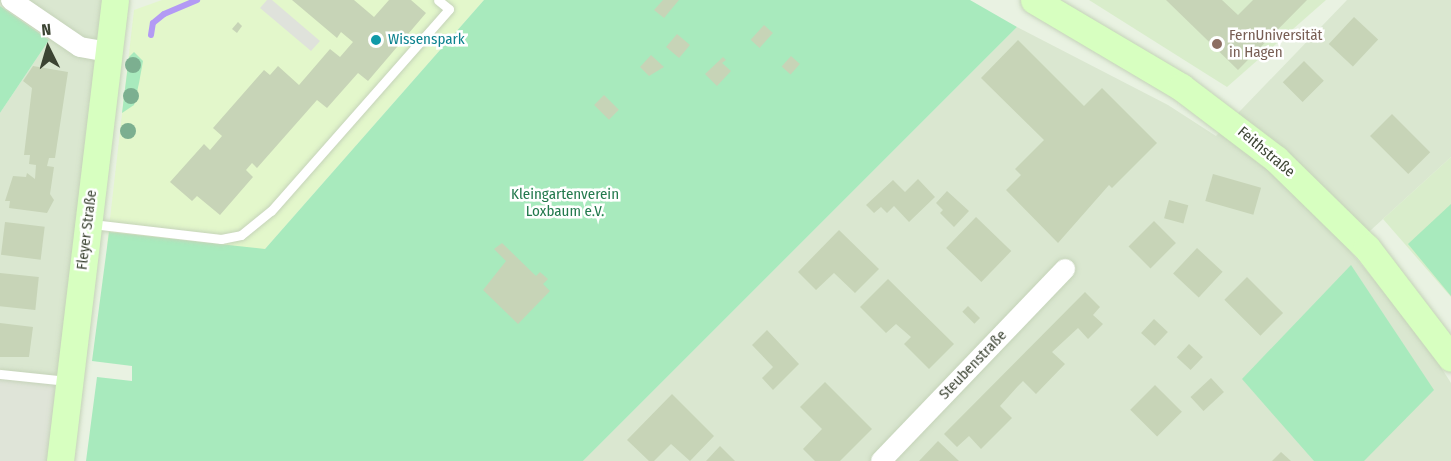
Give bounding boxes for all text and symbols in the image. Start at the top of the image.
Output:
north arrow [18,18,78,78]
text: N [41,20,52,39]
place label: FernUniversität in Hagen [1229,26,1322,61]
place label: Wissenspark [388,31,465,49]
marker: Wissenspark [369,33,383,47]
marker: FernUniversität in Hagen [1210,37,1224,51]
street label: Feithstraße [1234,123,1298,181]
park label: Kleingartenverein Loxbaum e.V. [511,185,619,220]
street label: Fleyer Straße [73,189,101,271]
street label: Steubenstraße [935,327,1011,403]

